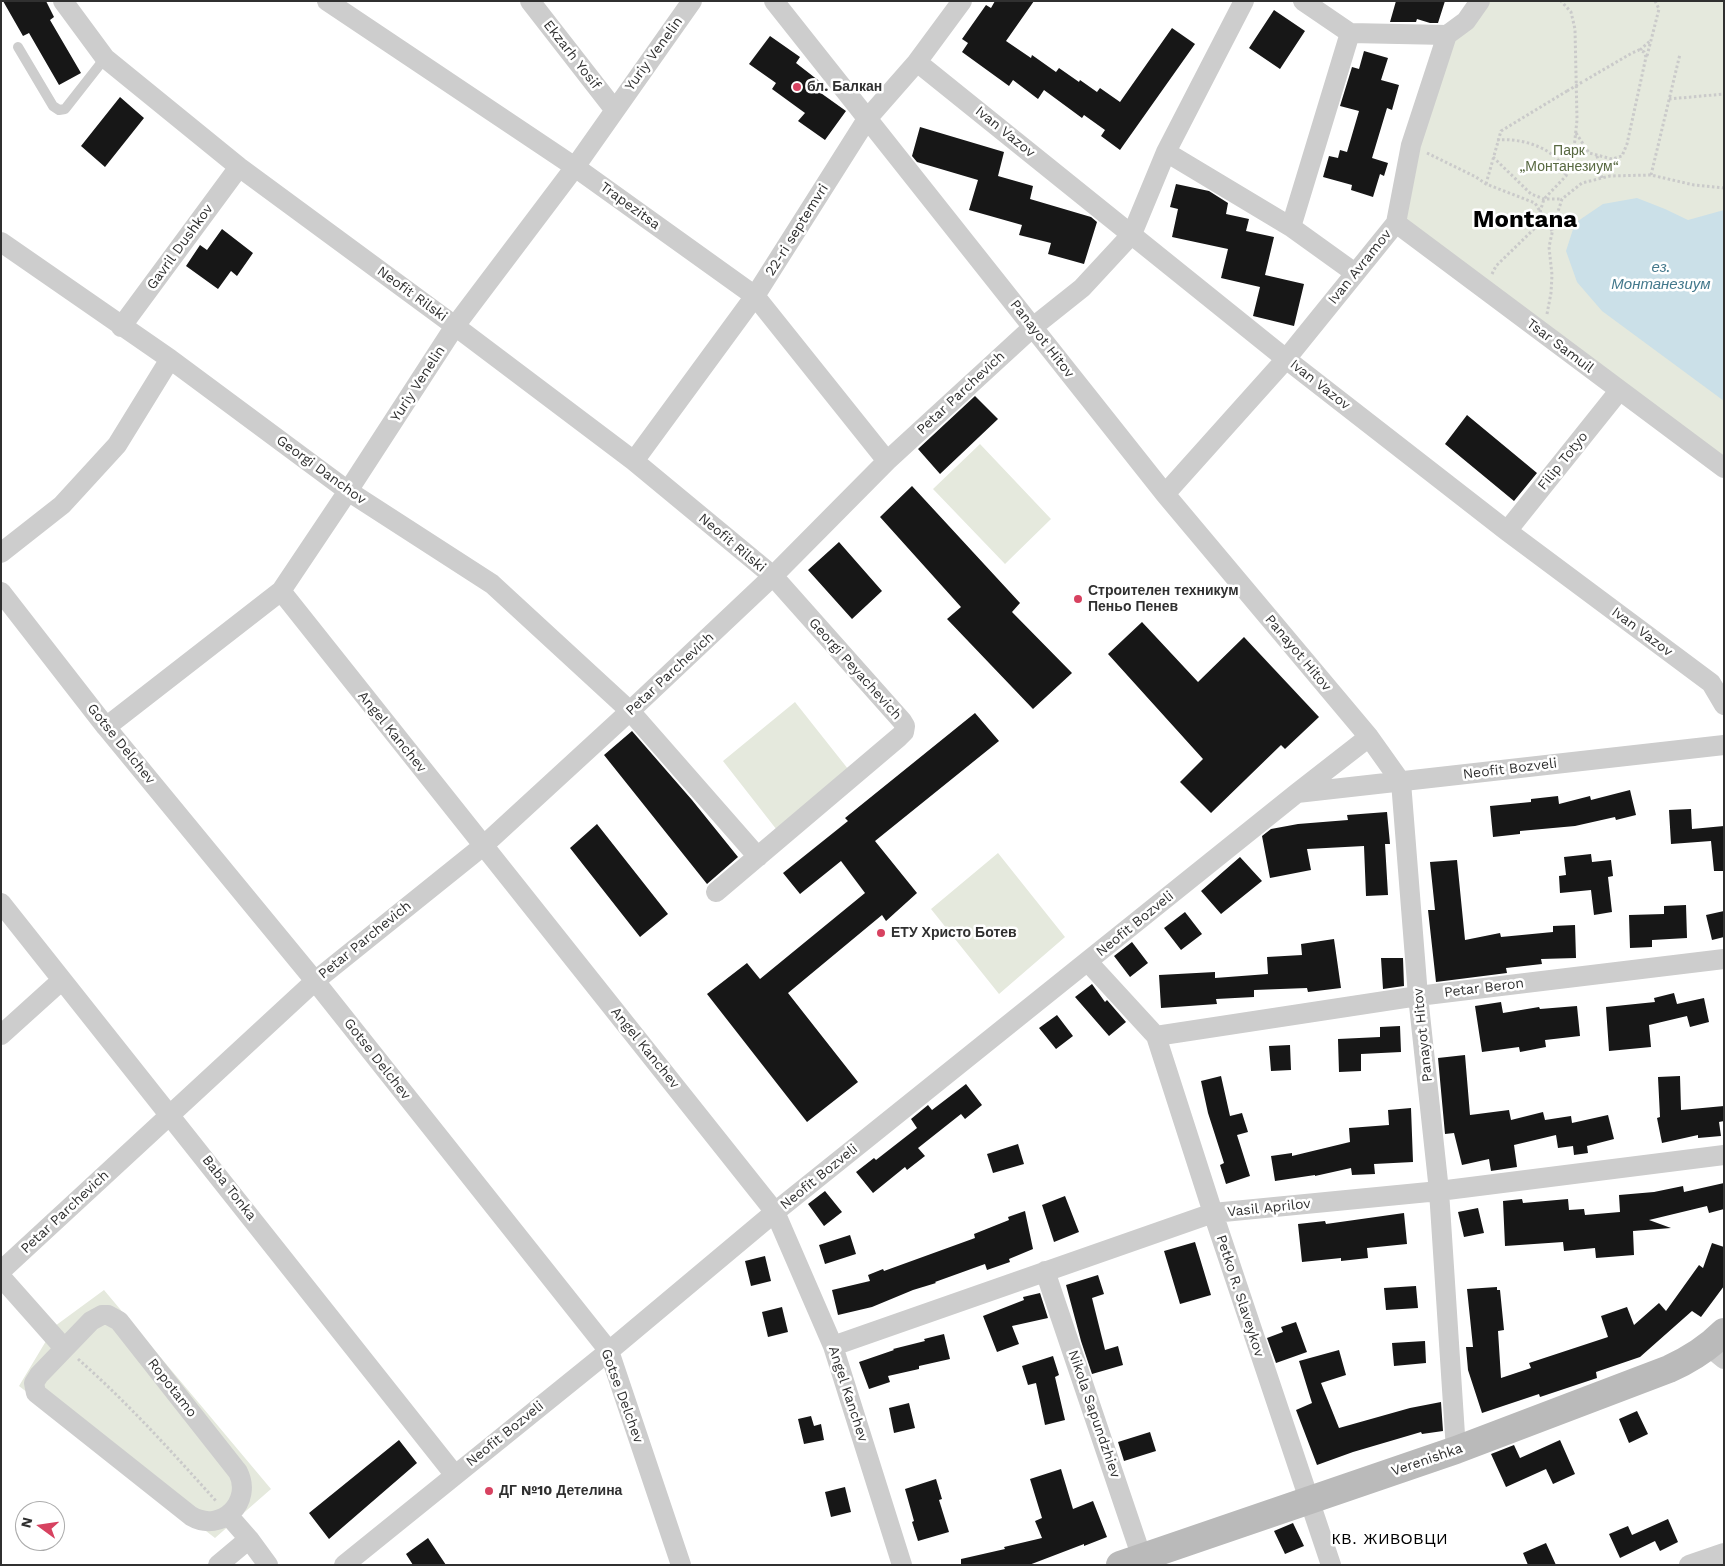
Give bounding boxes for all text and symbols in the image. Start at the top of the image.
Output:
street label: Yuriy Venelin [622,14,686,94]
street label: Ekzarh Yosif [540,17,604,93]
place label: бл. Балкан [807,79,882,95]
marker: бл. Балкан [791,81,803,93]
street label: Ivan Vazov [972,103,1038,161]
park label: Парк „Монтанезиум“ [1519,143,1619,176]
street label: Trapezitsa [597,179,663,233]
street label: 22-ri septemvri [762,181,832,279]
street label: Gavril Dushkov [143,201,217,293]
district label: Montana [1473,206,1577,234]
street label: Ivan Avramov [1325,226,1395,308]
water label: ез. Монтанезиум [1611,259,1711,294]
street label: Neofit Rilski [374,263,450,325]
street label: Panayot Hitov [1006,297,1078,381]
street label: Tsar Samuil [1523,315,1597,377]
street label: Yuriy Venelin [387,343,449,425]
street label: Petar Parchevich [913,348,1009,438]
street label: Ivan Vazov [1287,356,1353,414]
street label: Filip Totyo [1534,428,1592,494]
street label: Georgi Danchov [273,432,369,508]
street label: Neofit Rilski [695,510,769,576]
place label: Строителен техникум Пеньо Пенев [1088,583,1239,616]
marker: Строителен техникум Пеньо Пенев [1072,593,1084,605]
street label: Ivan Vazov [1608,604,1676,660]
street label: Panayot Hitov [1261,611,1335,695]
street label: Georgi Peyachevich [805,615,905,723]
street label: Petar Parchevich [622,629,718,719]
street label: Angel Kanchev [354,688,430,776]
street label: Gotse Delchev [83,700,159,788]
street label: Neofit Bozveli [1462,755,1558,783]
street label: Neofit Bozveli [1093,888,1177,960]
street label: Petar Parchevich [315,897,415,983]
place label: ЕТУ Христо Ботев [891,925,1017,941]
marker: ЕТУ Христо Ботев [875,927,887,939]
street label: Petar Beron [1443,975,1525,1001]
street label: Panayot Hitov [1410,987,1436,1083]
street label: Angel Kanchev [607,1004,683,1092]
street label: Gotse Delchev [340,1015,414,1103]
street label: Neofit Bozveli [777,1141,861,1213]
street label: Baba Tonka [198,1152,260,1224]
street label: Petar Parchevich [17,1167,113,1257]
street label: Vasil Aprilov [1226,1195,1312,1221]
street label: Petko R. Slaveykov [1212,1233,1268,1359]
street label: Angel Kanchev [825,1344,871,1444]
street label: Gotse Delchev [597,1347,647,1445]
street label: Nikola Sapundzhiev [1064,1348,1124,1480]
street label: Ropotamo [144,1355,200,1421]
street label: Neofit Bozveli [463,1398,547,1470]
street label: Verenishka [1389,1440,1465,1480]
place label: ДГ №10 Детелина [499,1483,622,1499]
marker: ДГ №10 Детелина [483,1485,495,1497]
north arrow [15,1501,65,1551]
text: N [17,1516,35,1530]
district label: КВ. ЖИВОВЦИ [1330,1531,1450,1549]

